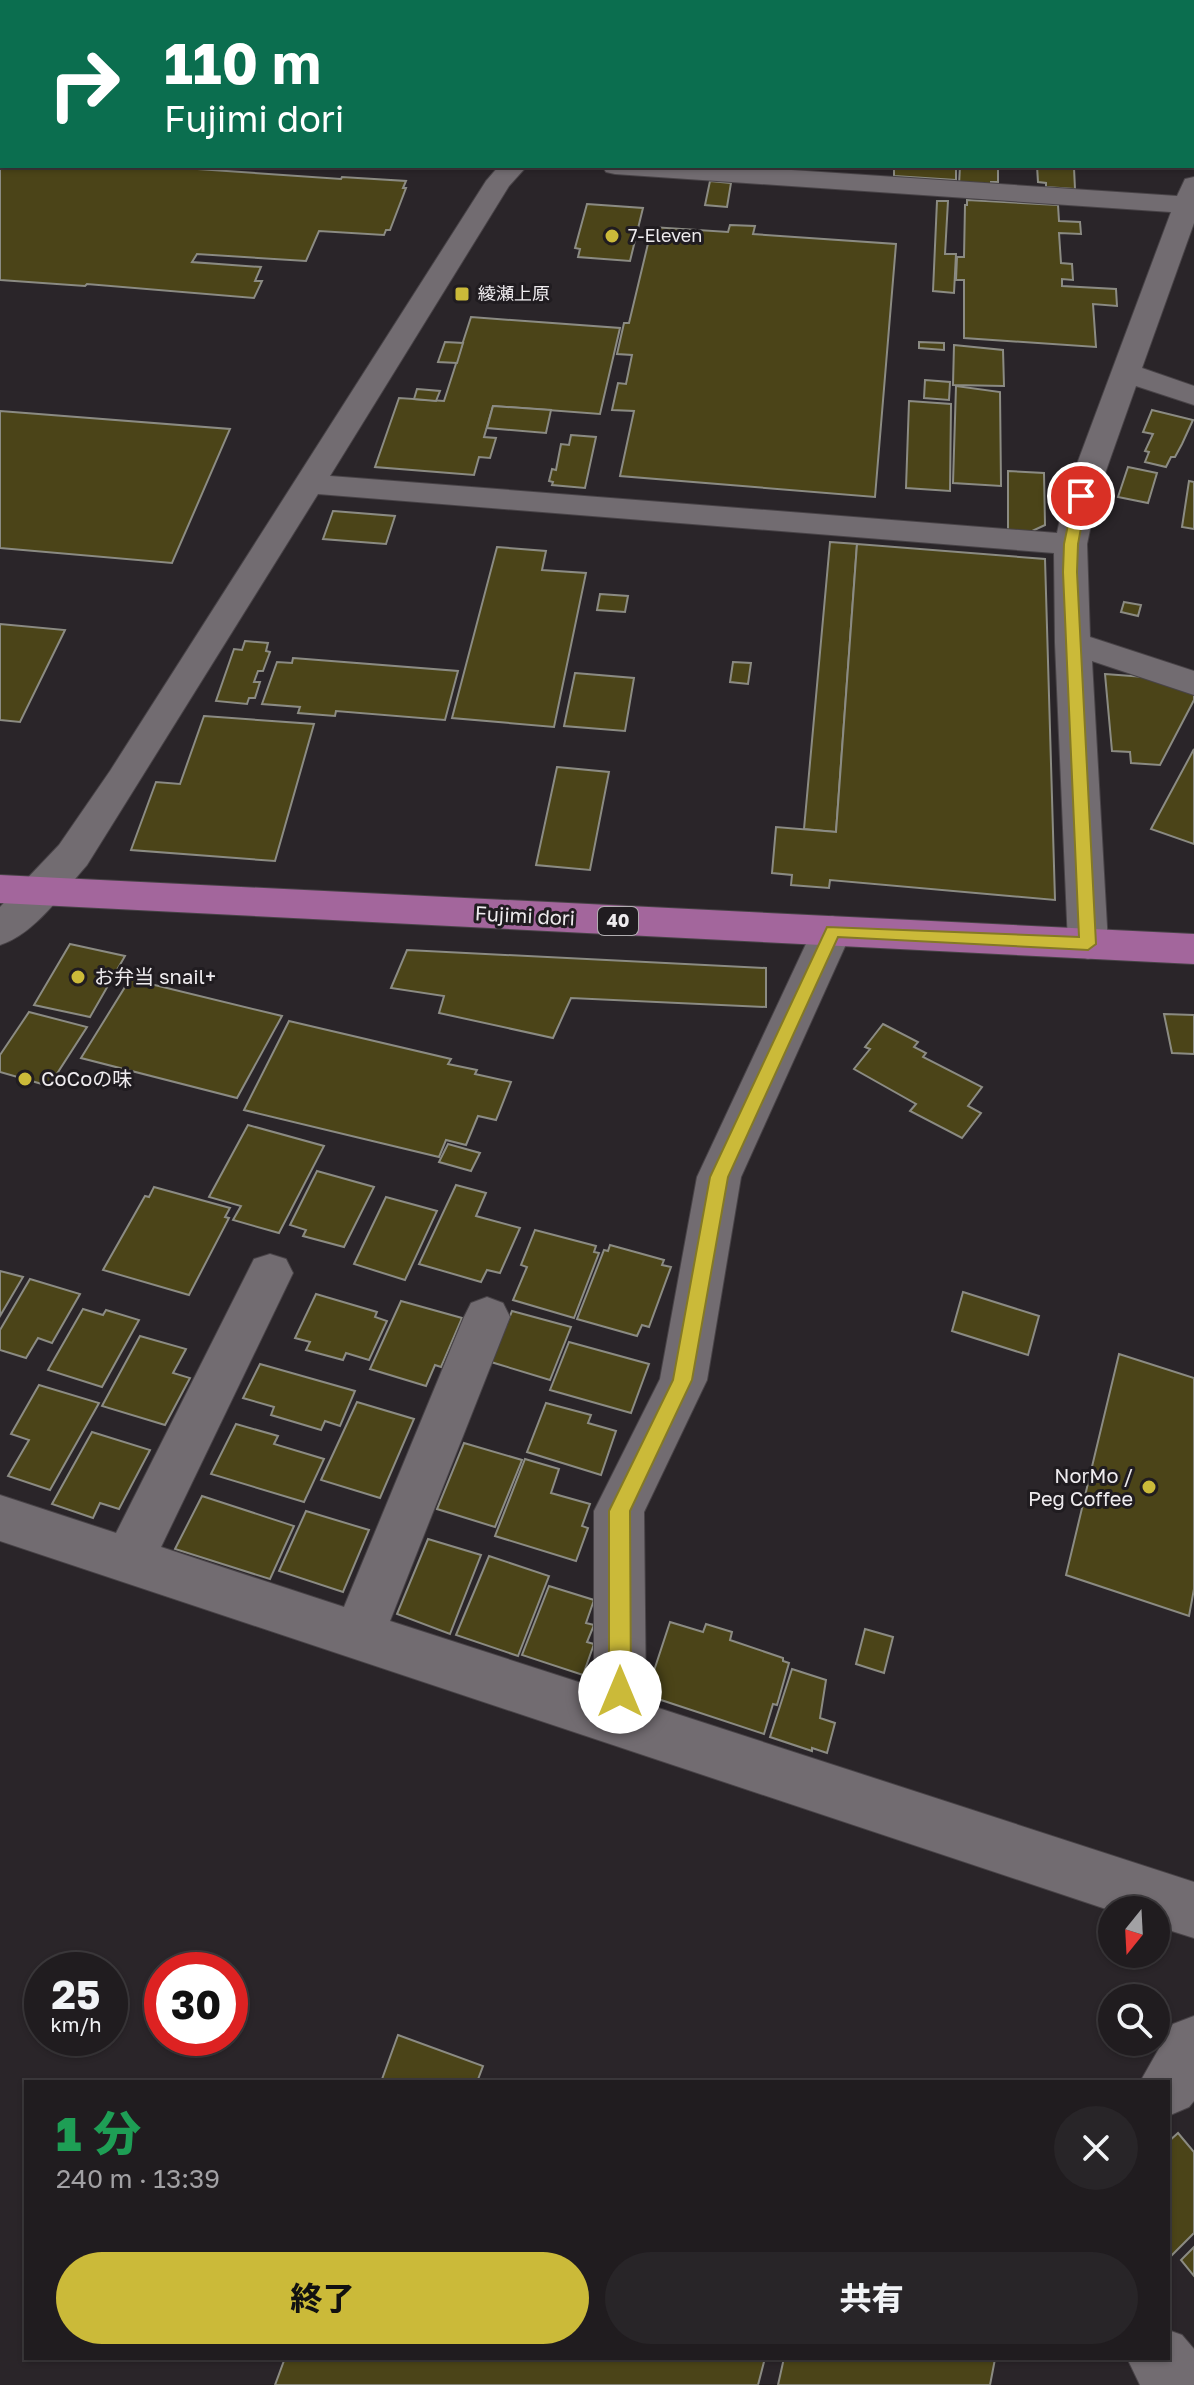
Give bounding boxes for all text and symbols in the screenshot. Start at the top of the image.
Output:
text: 110 m [164,29,321,96]
icon: right [32,32,136,136]
text: Fujimi dori [164,97,344,140]
place label: 7-Eleven [628,224,702,246]
marker: 7-Eleven [603,227,621,245]
place label: 綾瀬上原 [478,282,550,304]
marker: 綾瀬上原 [453,285,471,303]
pin [1047,462,1115,530]
icon: arrive [1059,474,1103,518]
street label: Fujimi dori [474,900,576,930]
road number: 40 [598,907,638,935]
place label: お弁当 snail+ [94,964,216,988]
marker: お弁当 snail+ [69,968,87,986]
place label: CoCoの味 [41,1066,132,1090]
marker: CoCoの味 [16,1070,34,1088]
place label: NorMo / Peg Coffee [1028,1463,1133,1510]
marker: NorMo / Peg Coffee [1140,1478,1158,1496]
position arrow [578,1650,662,1734]
north arrow [1098,1896,1170,1968]
map controls [1098,1896,1170,2056]
speed limit sign: 30 [144,1952,248,2056]
text: 25 [52,1970,100,2018]
button: search [1098,1984,1170,2056]
text: km/h [51,2012,101,2036]
text: 1 分 [56,2104,141,2162]
button: close [1054,2106,1138,2190]
text: 240 m · 13:39 [56,2163,220,2194]
button: 終了 [56,2252,589,2344]
button: 共有 [605,2252,1138,2344]

